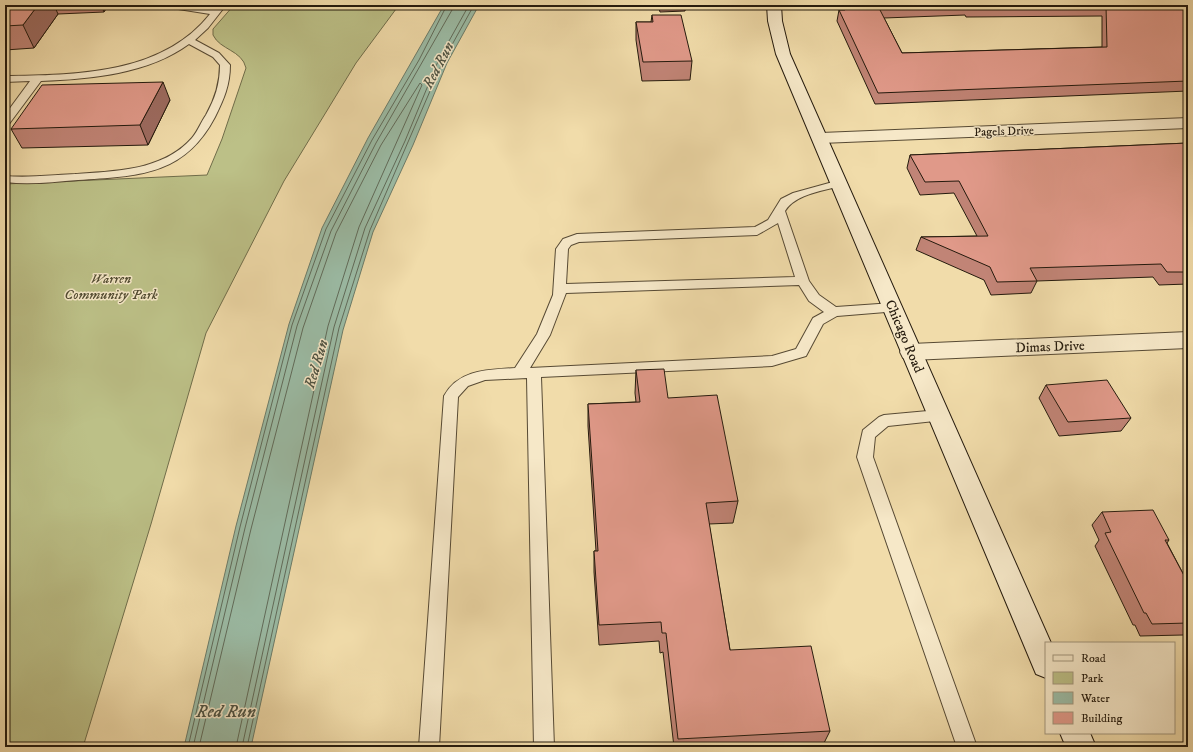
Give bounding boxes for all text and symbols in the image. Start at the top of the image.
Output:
water label: Red Run [418,38,459,93]
street label: Pagels Drive [974,123,1034,140]
park label: Warren Community Park [64,270,158,304]
street label: Chicago Road [881,297,928,376]
water label: Red Run [300,337,333,392]
street label: Dimas Drive [1015,337,1085,357]
legend [1045,642,1175,734]
text: Road [1081,651,1106,666]
text: Park [1081,671,1103,686]
text: Water [1080,691,1110,706]
water label: Red Run [195,701,256,723]
text: Building [1081,711,1122,726]

